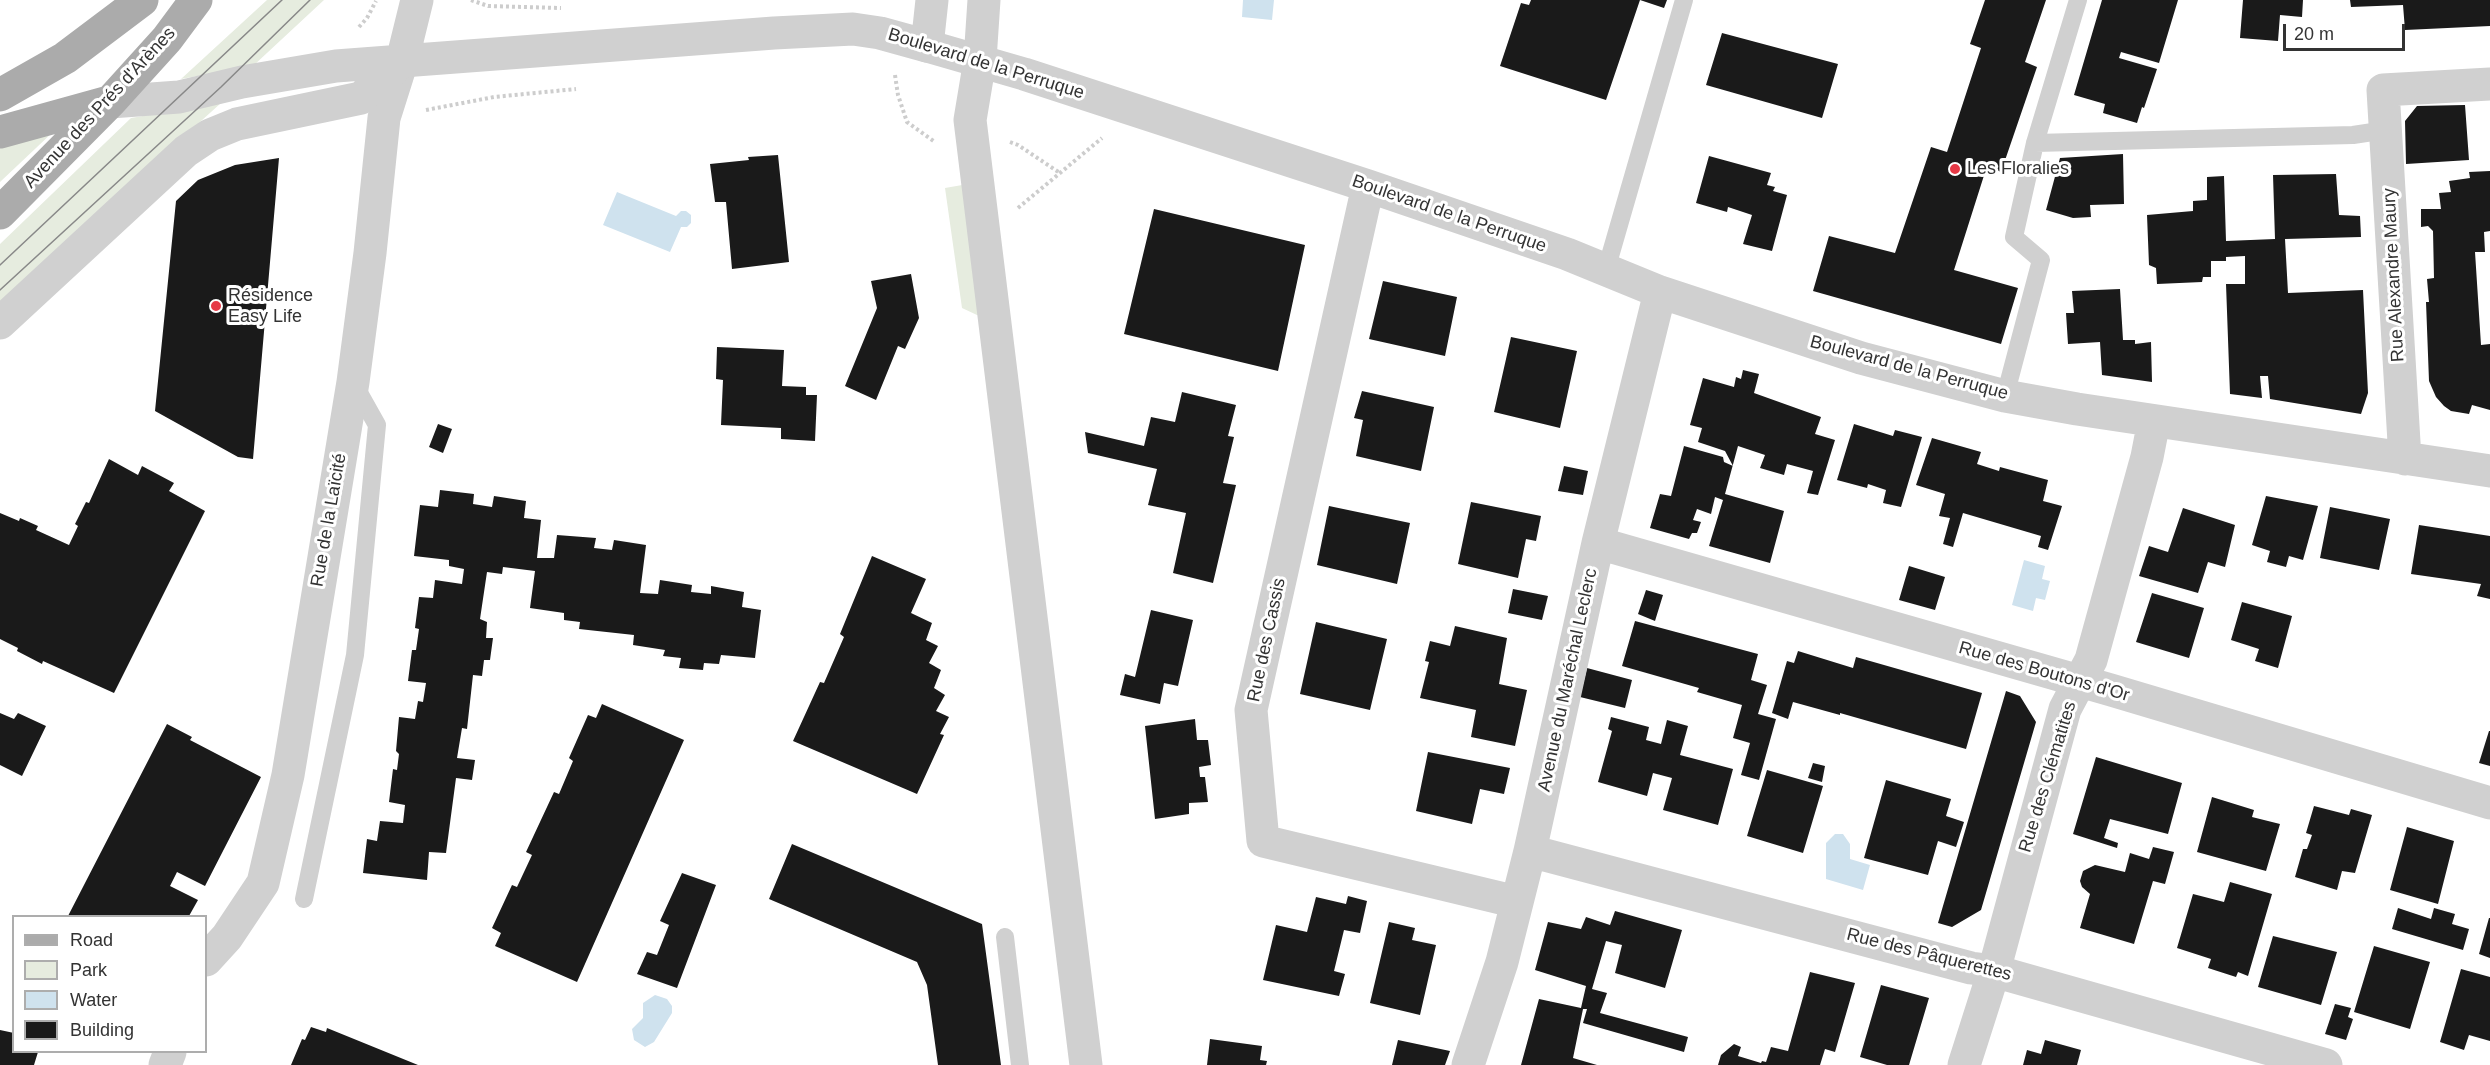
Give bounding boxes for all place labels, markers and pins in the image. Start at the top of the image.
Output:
place label: Les Floralies [1967,158,2069,180]
marker: Les Floralies [1948,162,1962,176]
place label: Résidence Easy Life [228,285,313,328]
marker: Résidence Easy Life [209,299,223,313]

